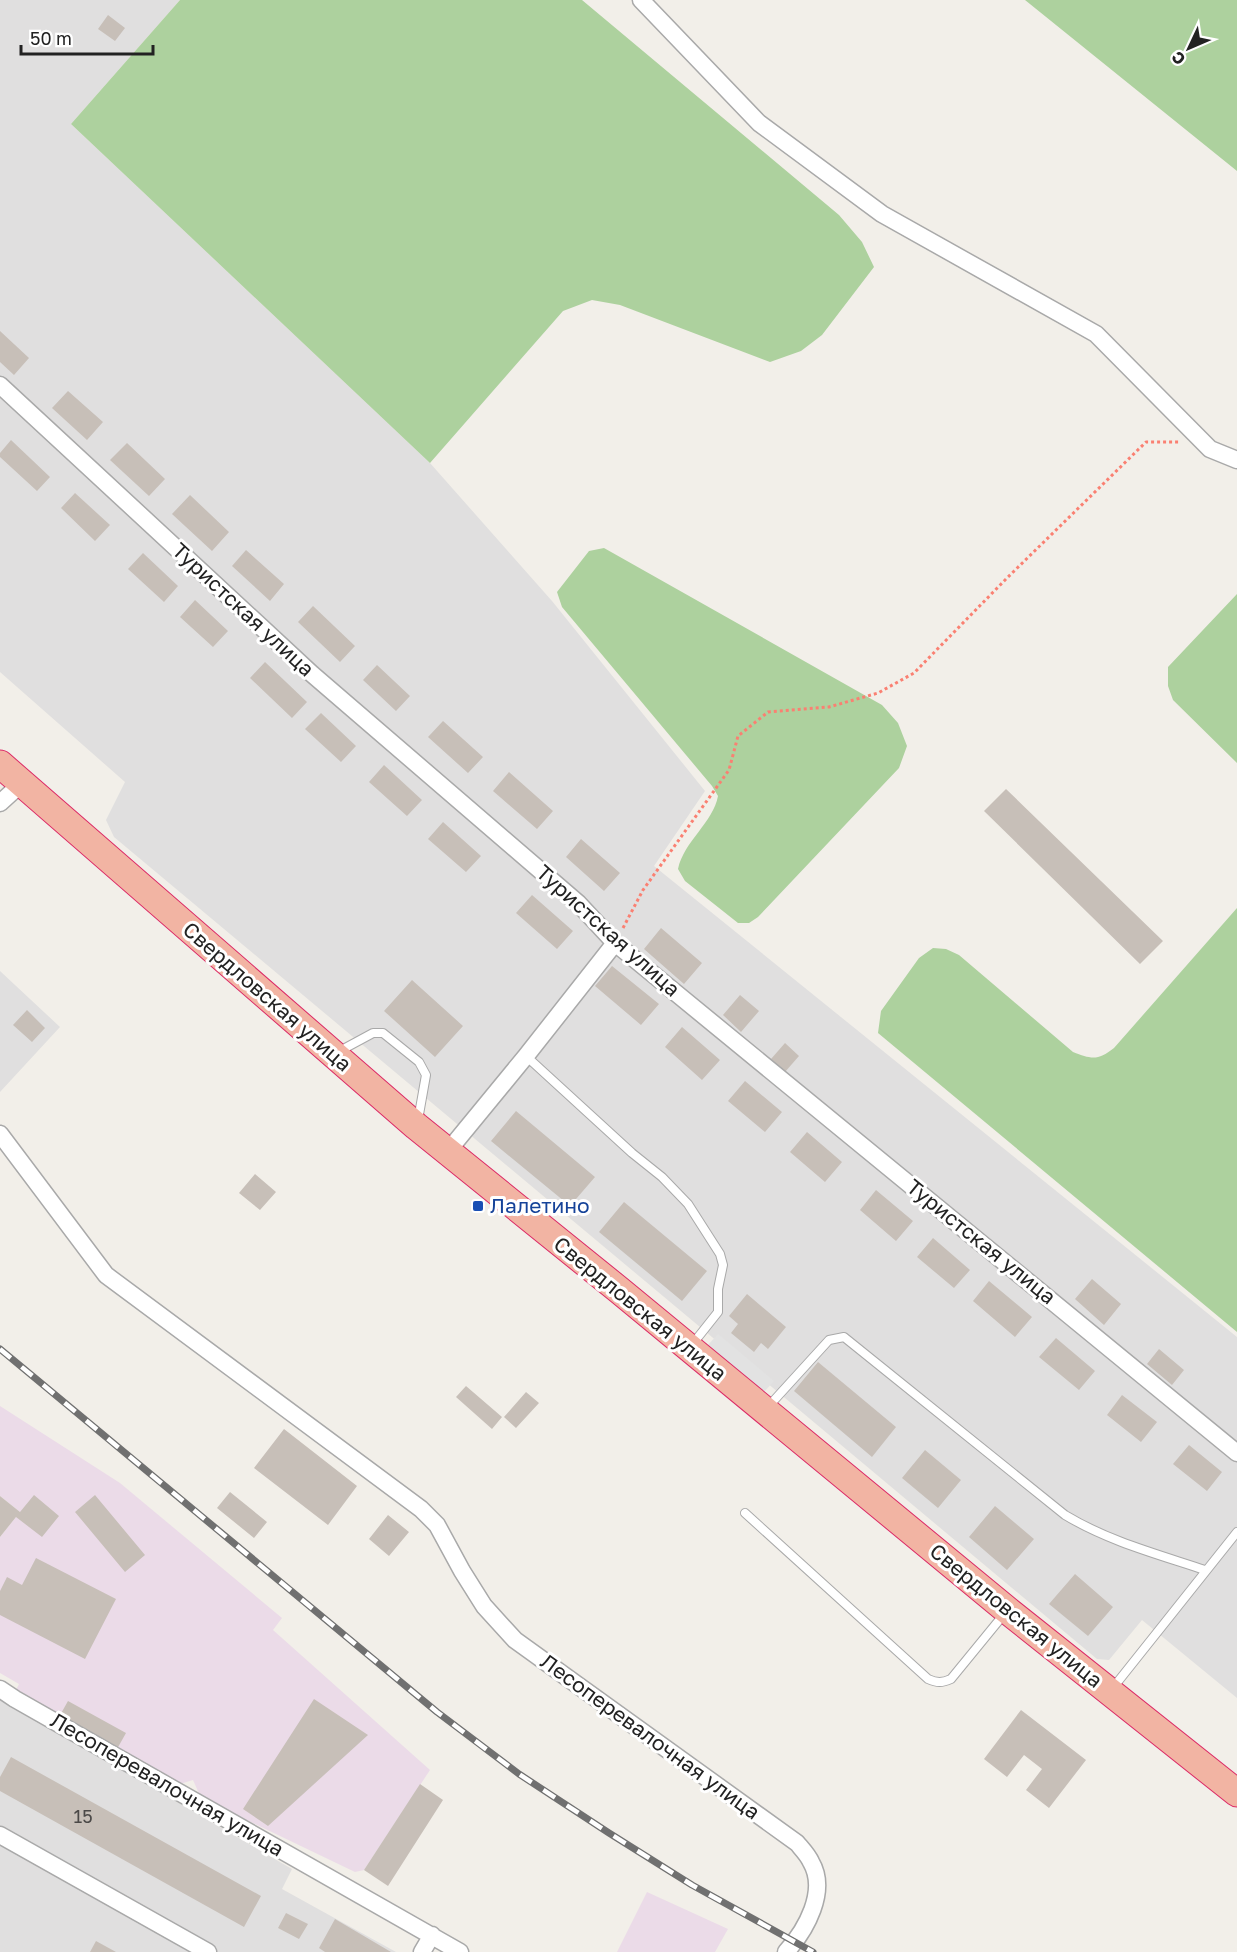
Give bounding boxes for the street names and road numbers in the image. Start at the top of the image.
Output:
street label: Туристская улица [167,537,320,682]
street label: Туристская улица [531,859,686,1002]
street label: Свердловская улица [178,916,357,1077]
street label: Туристская улица [902,1173,1061,1309]
street label: Свердловская улица [549,1231,732,1386]
street label: Свердловская улица [925,1538,1108,1693]
street label: Лесоперевалочная улица [536,1648,765,1825]
street label: Лесоперевалочная улица [46,1707,289,1862]

